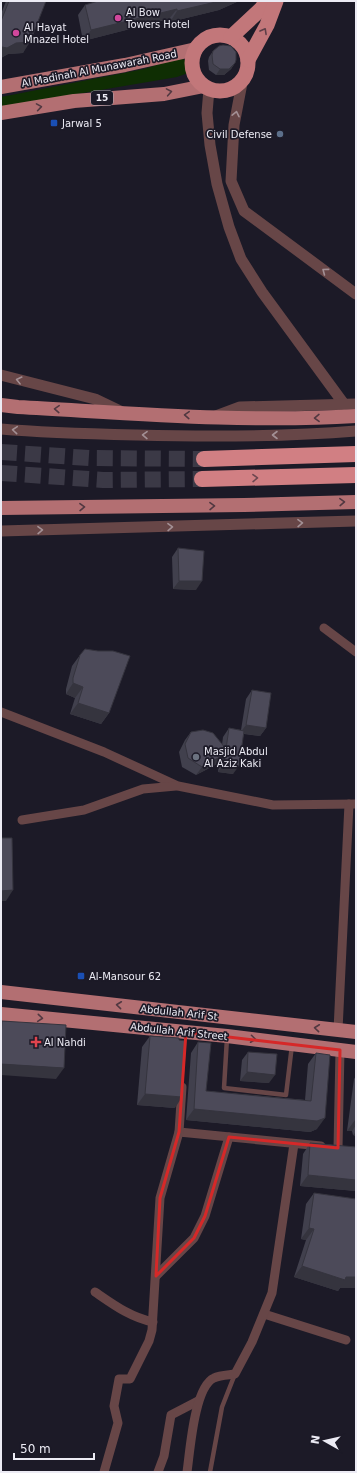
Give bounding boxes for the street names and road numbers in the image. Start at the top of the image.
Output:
street label: Al Madinah Al Munawarah Road [20,48,178,89]
road number: 15 [91,91,113,105]
street label: Abdullah Arif St [140,1003,218,1022]
street label: Abdullah Arif Street [130,1021,228,1042]

